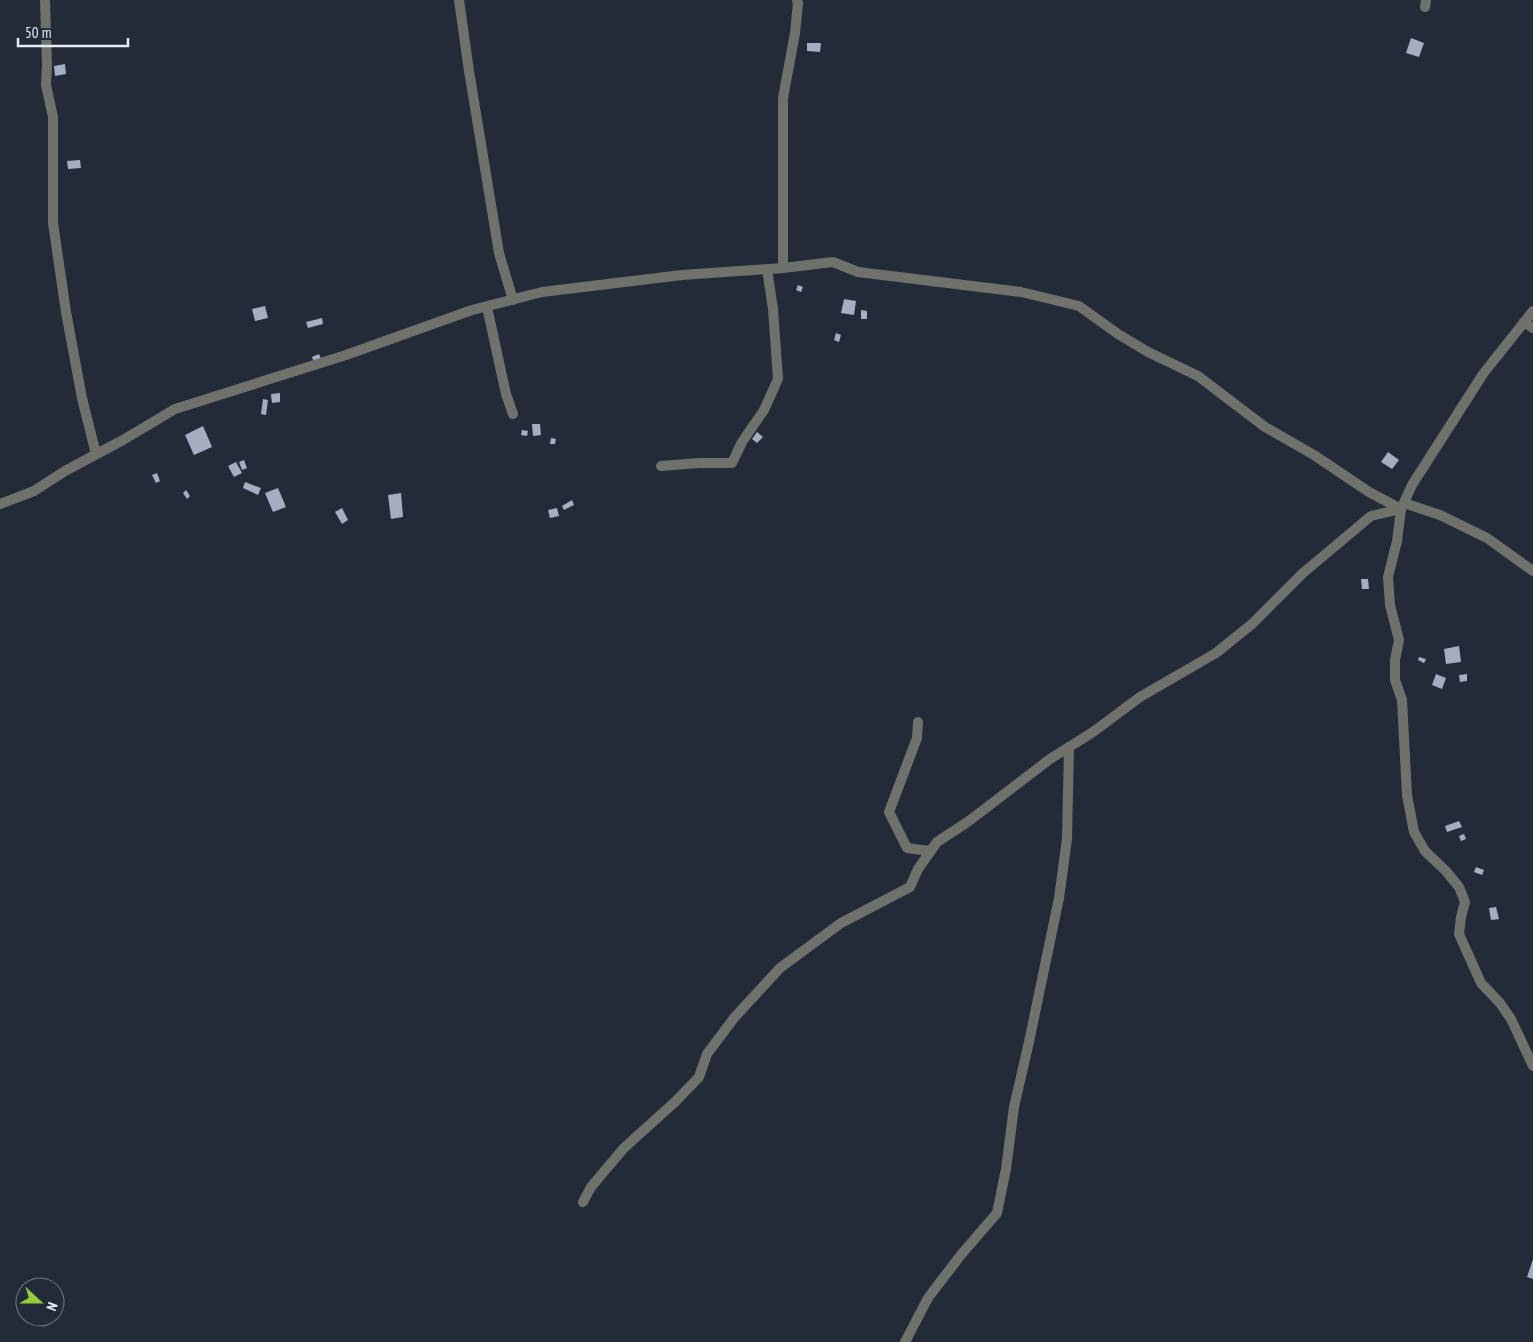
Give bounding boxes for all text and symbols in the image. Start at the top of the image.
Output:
scale bar [18,15,128,47]
text: 50 m [25,23,51,42]
north arrow [15,1277,65,1327]
text: N [42,1300,62,1313]

